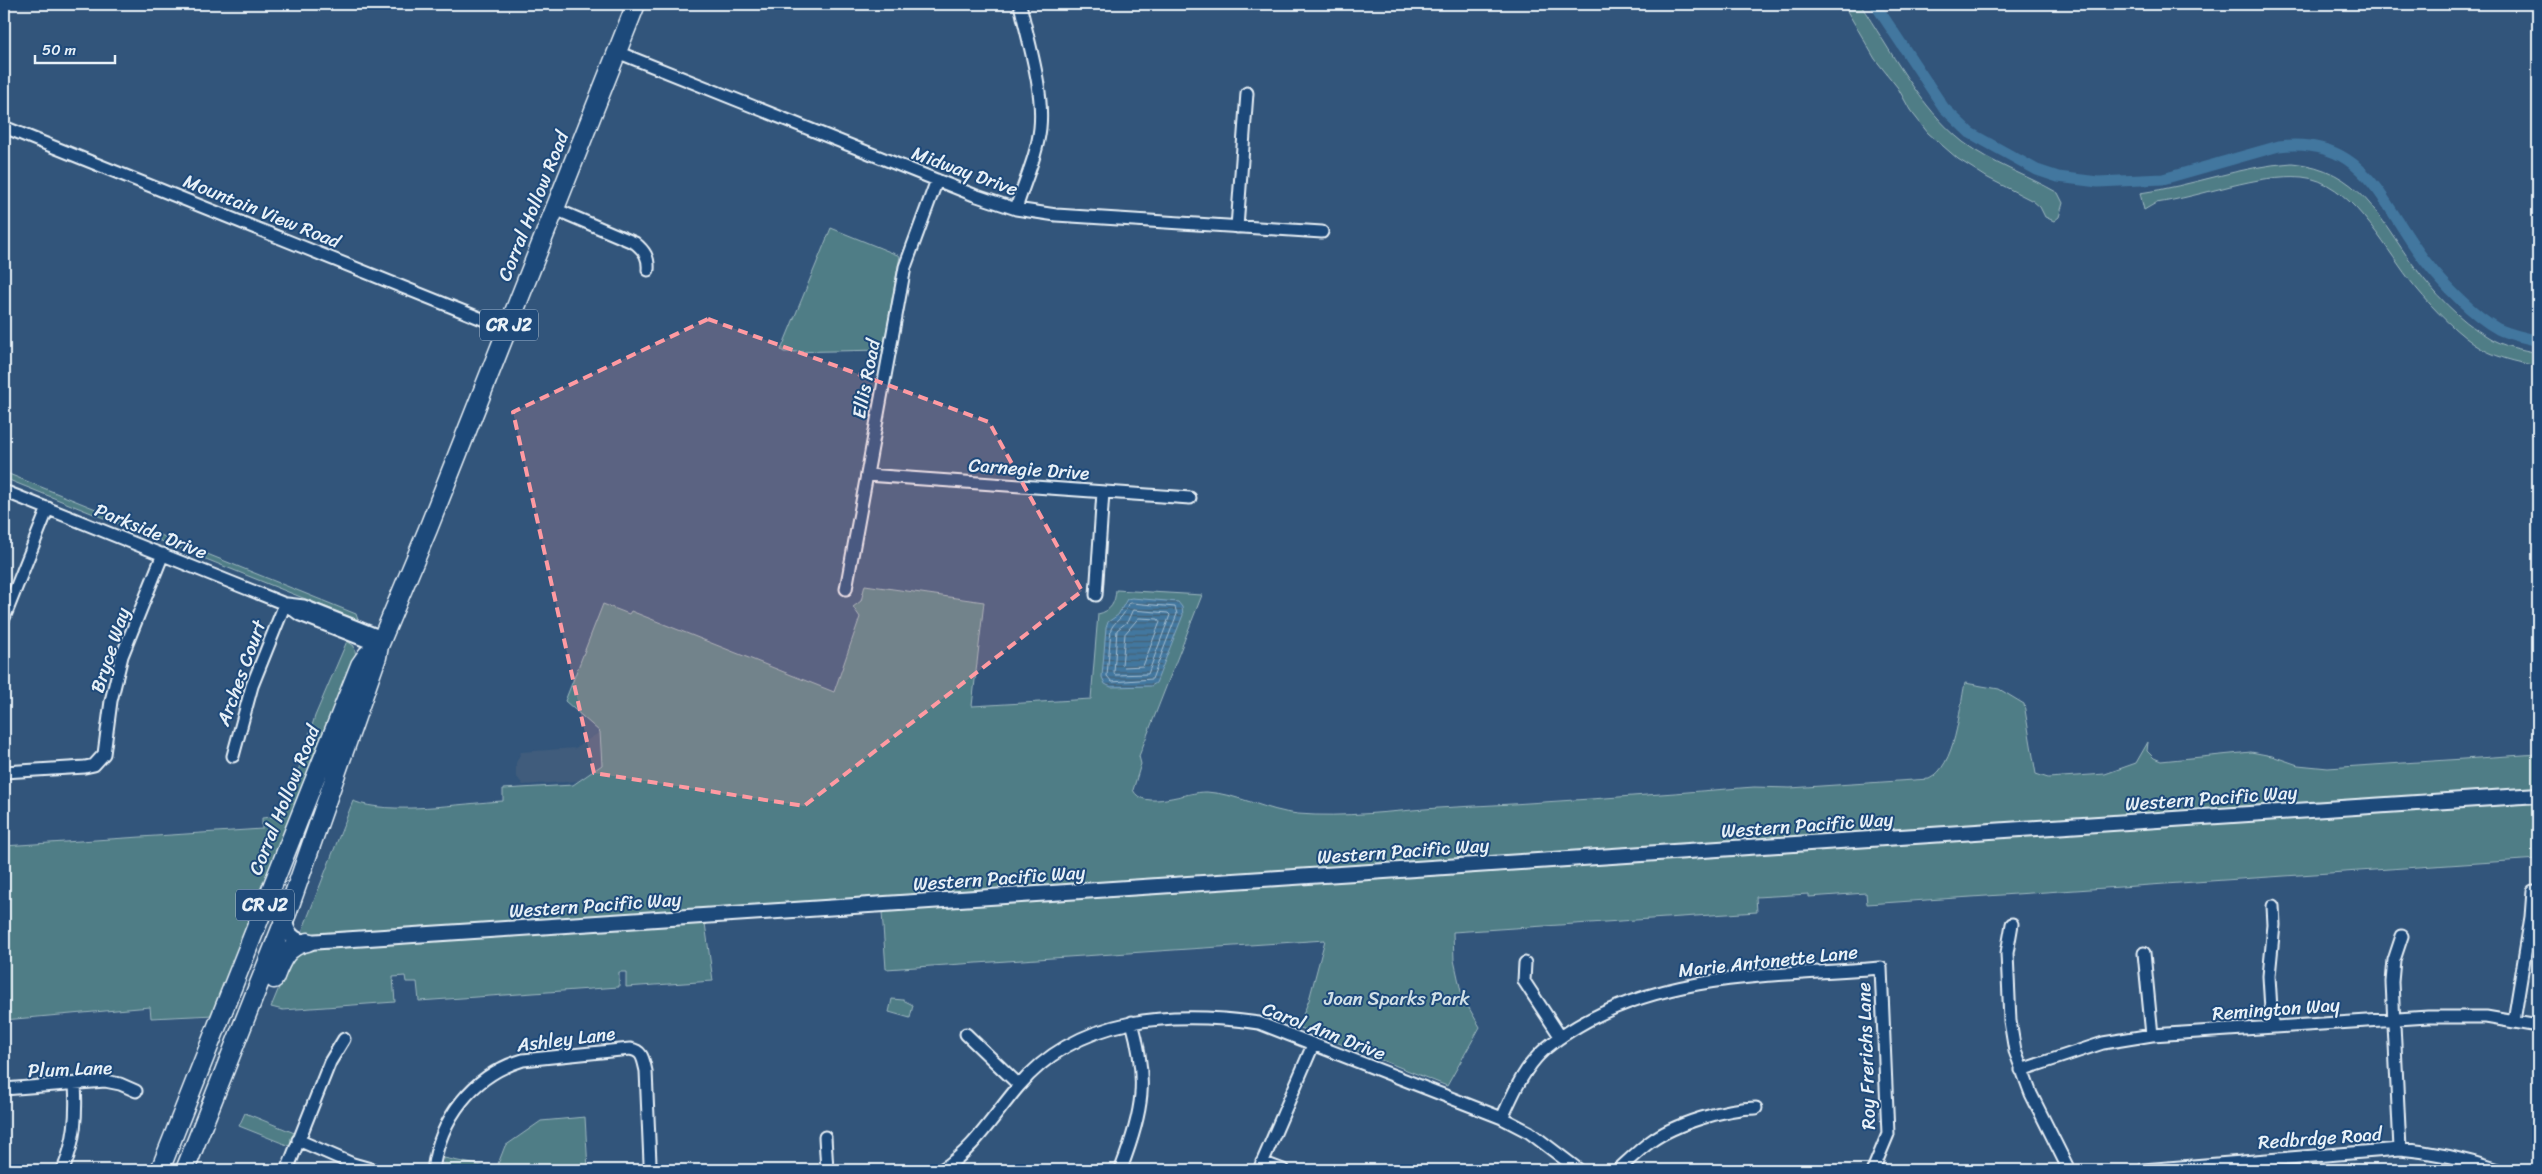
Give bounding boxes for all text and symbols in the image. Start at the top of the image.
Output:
scale bar [35,32,115,64]
text: 50 m [42,37,77,63]
street label: Corral Hollow Road [488,124,579,286]
street label: Midway Drive [907,136,1023,206]
street label: Mountain View Road [178,164,347,258]
road number: CR J2 [480,310,538,340]
street label: Ellis Road [842,335,890,421]
street label: Carnegie Drive [967,448,1091,490]
street label: Parkside Drive [90,493,213,569]
street label: Bryce Way [81,603,139,697]
street label: Arches Court [206,614,276,731]
street label: Corral Hollow Road [239,718,330,880]
street label: Western Pacific Way [2124,776,2298,820]
street label: Western Pacific Way [1720,803,1894,847]
street label: Western Pacific Way [1316,829,1490,873]
street label: Western Pacific Way [912,856,1086,900]
street label: Western Pacific Way [508,883,682,927]
road number: CR J2 [236,890,294,920]
street label: Marie Antonette Lane [1677,935,1860,987]
park label: Joan Sparks Park [1323,982,1471,1015]
street label: Roy Frerichs Lane [1847,982,1885,1130]
street label: Remington Way [2211,988,2341,1030]
street label: Carol Ann Drive [1257,992,1391,1070]
street label: Ashley Lane [514,1017,617,1062]
street label: Plum Lane [27,1051,113,1087]
street label: Redbrdge Road [2257,1117,2385,1159]

